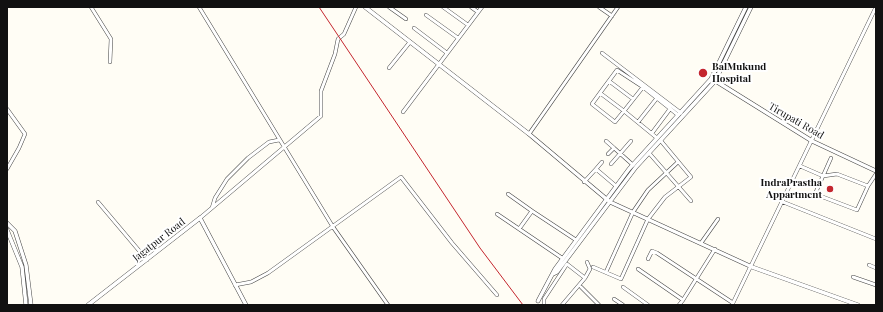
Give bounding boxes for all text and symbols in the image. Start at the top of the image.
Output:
place label: BalMukund Hospital [712,61,766,84]
marker: BalMukund Hospital [697,67,709,79]
street label: Tirupati Road [766,100,826,142]
place label: IndraPrastha Appartment [761,177,822,200]
marker: IndraPrastha Appartment [825,184,835,194]
street label: Jagatpur Road [130,216,188,264]

